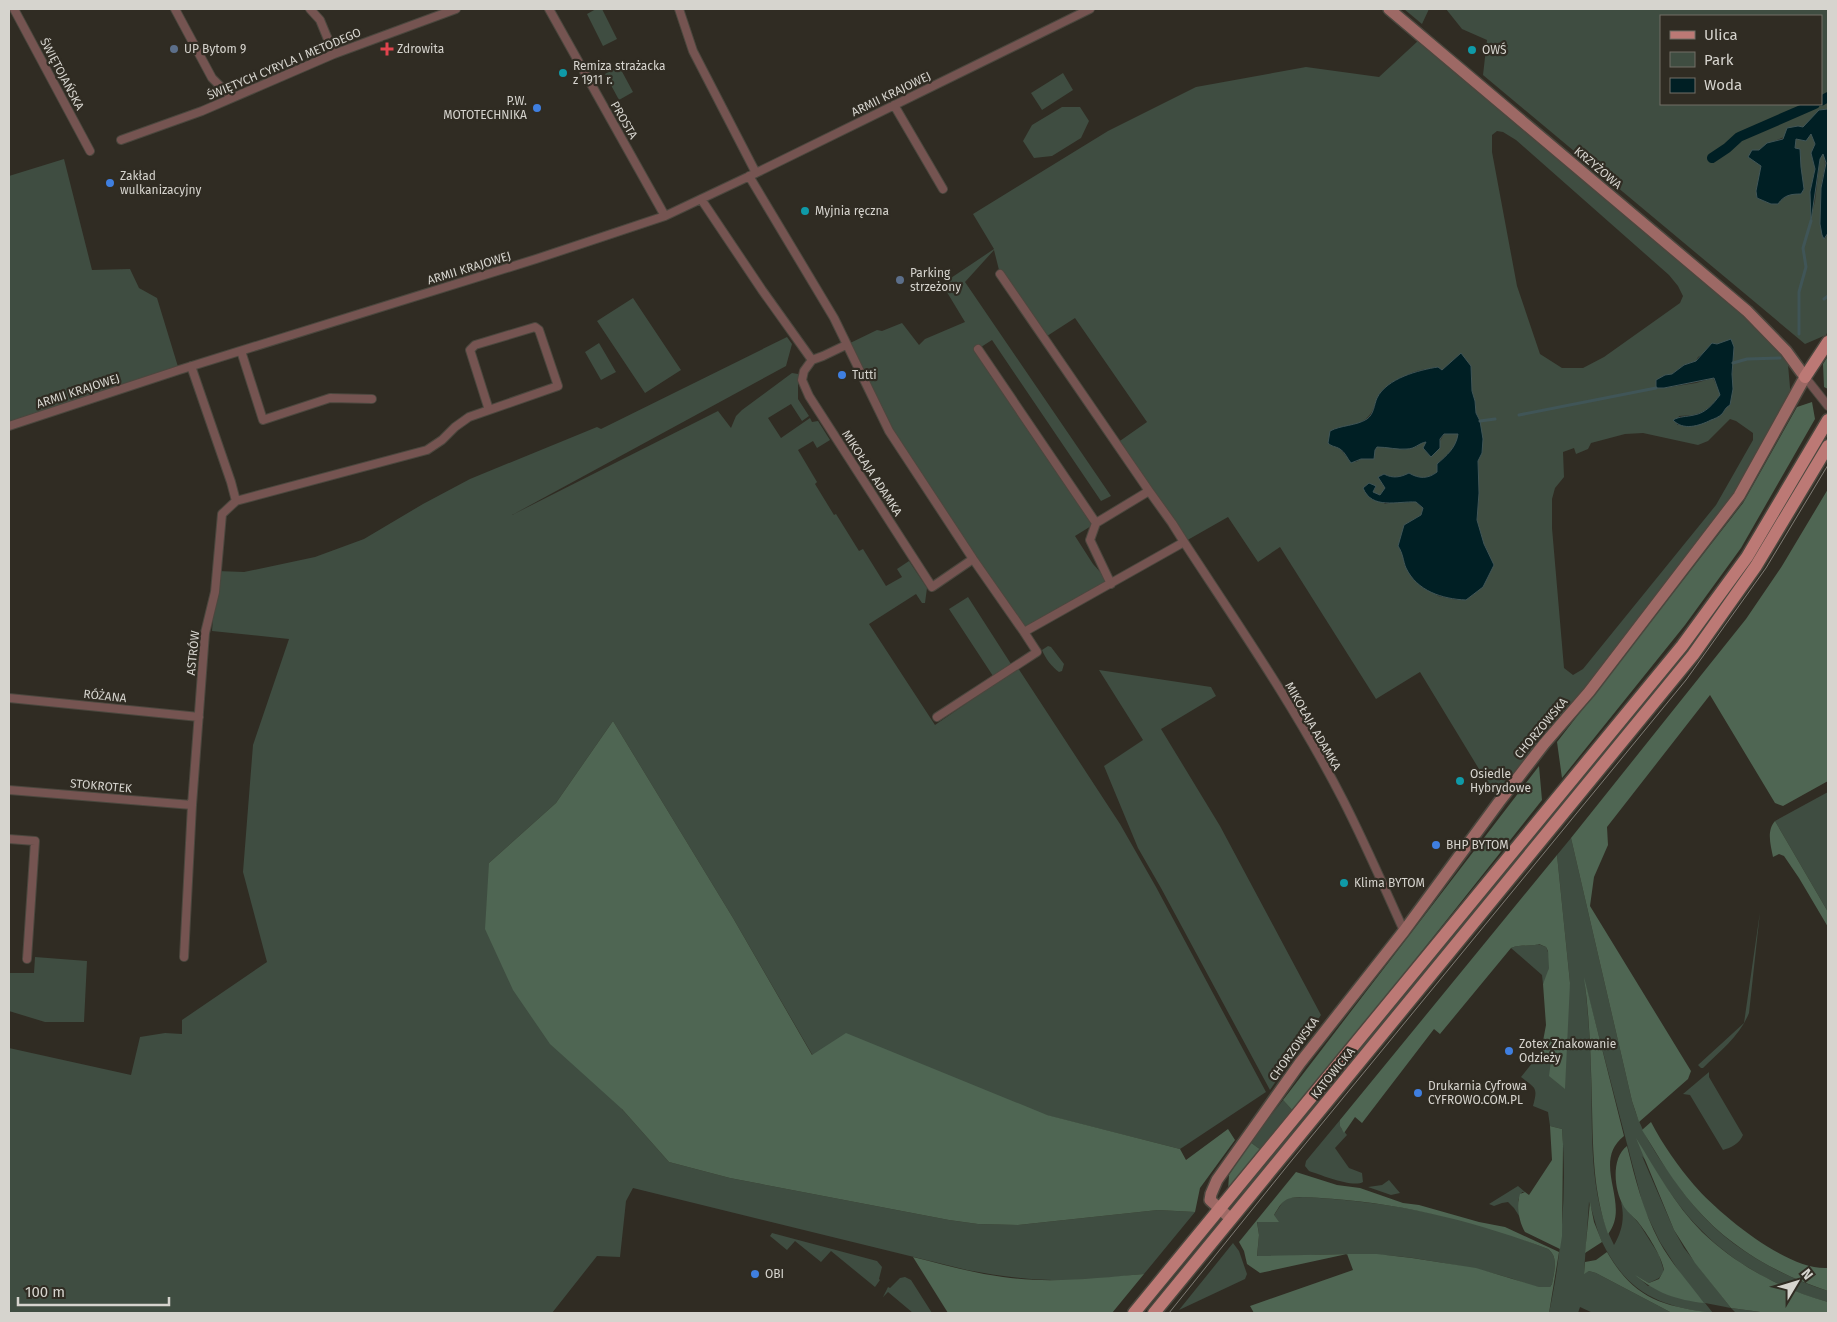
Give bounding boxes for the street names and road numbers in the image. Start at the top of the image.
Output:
street label: ŚWIĘTYCH CYRYLA I METODEGO [205,24,363,103]
street label: ŚWIĘTOJAŃSKA [37,35,88,112]
street label: ARMII KRAJOWEJ [849,69,933,119]
street label: PROSTA [608,99,640,141]
street label: KRZYŻOWA [1571,143,1625,192]
street label: ARMII KRAJOWEJ [425,249,513,287]
street label: ARMII KRAJOWEJ [35,371,121,411]
street label: MIKOŁAJA ADAMKA [839,427,905,519]
street label: ASTRÓW [183,630,202,676]
street label: MIKOŁAJA ADAMKA [1282,679,1344,773]
street label: RÓŻANA [83,686,128,705]
street label: CHORZOWSKA [1512,695,1571,761]
street label: STOKROTEK [69,776,133,796]
street label: CHORZOWSKA [1266,1014,1322,1083]
street label: KATOWICKA [1308,1045,1358,1101]

